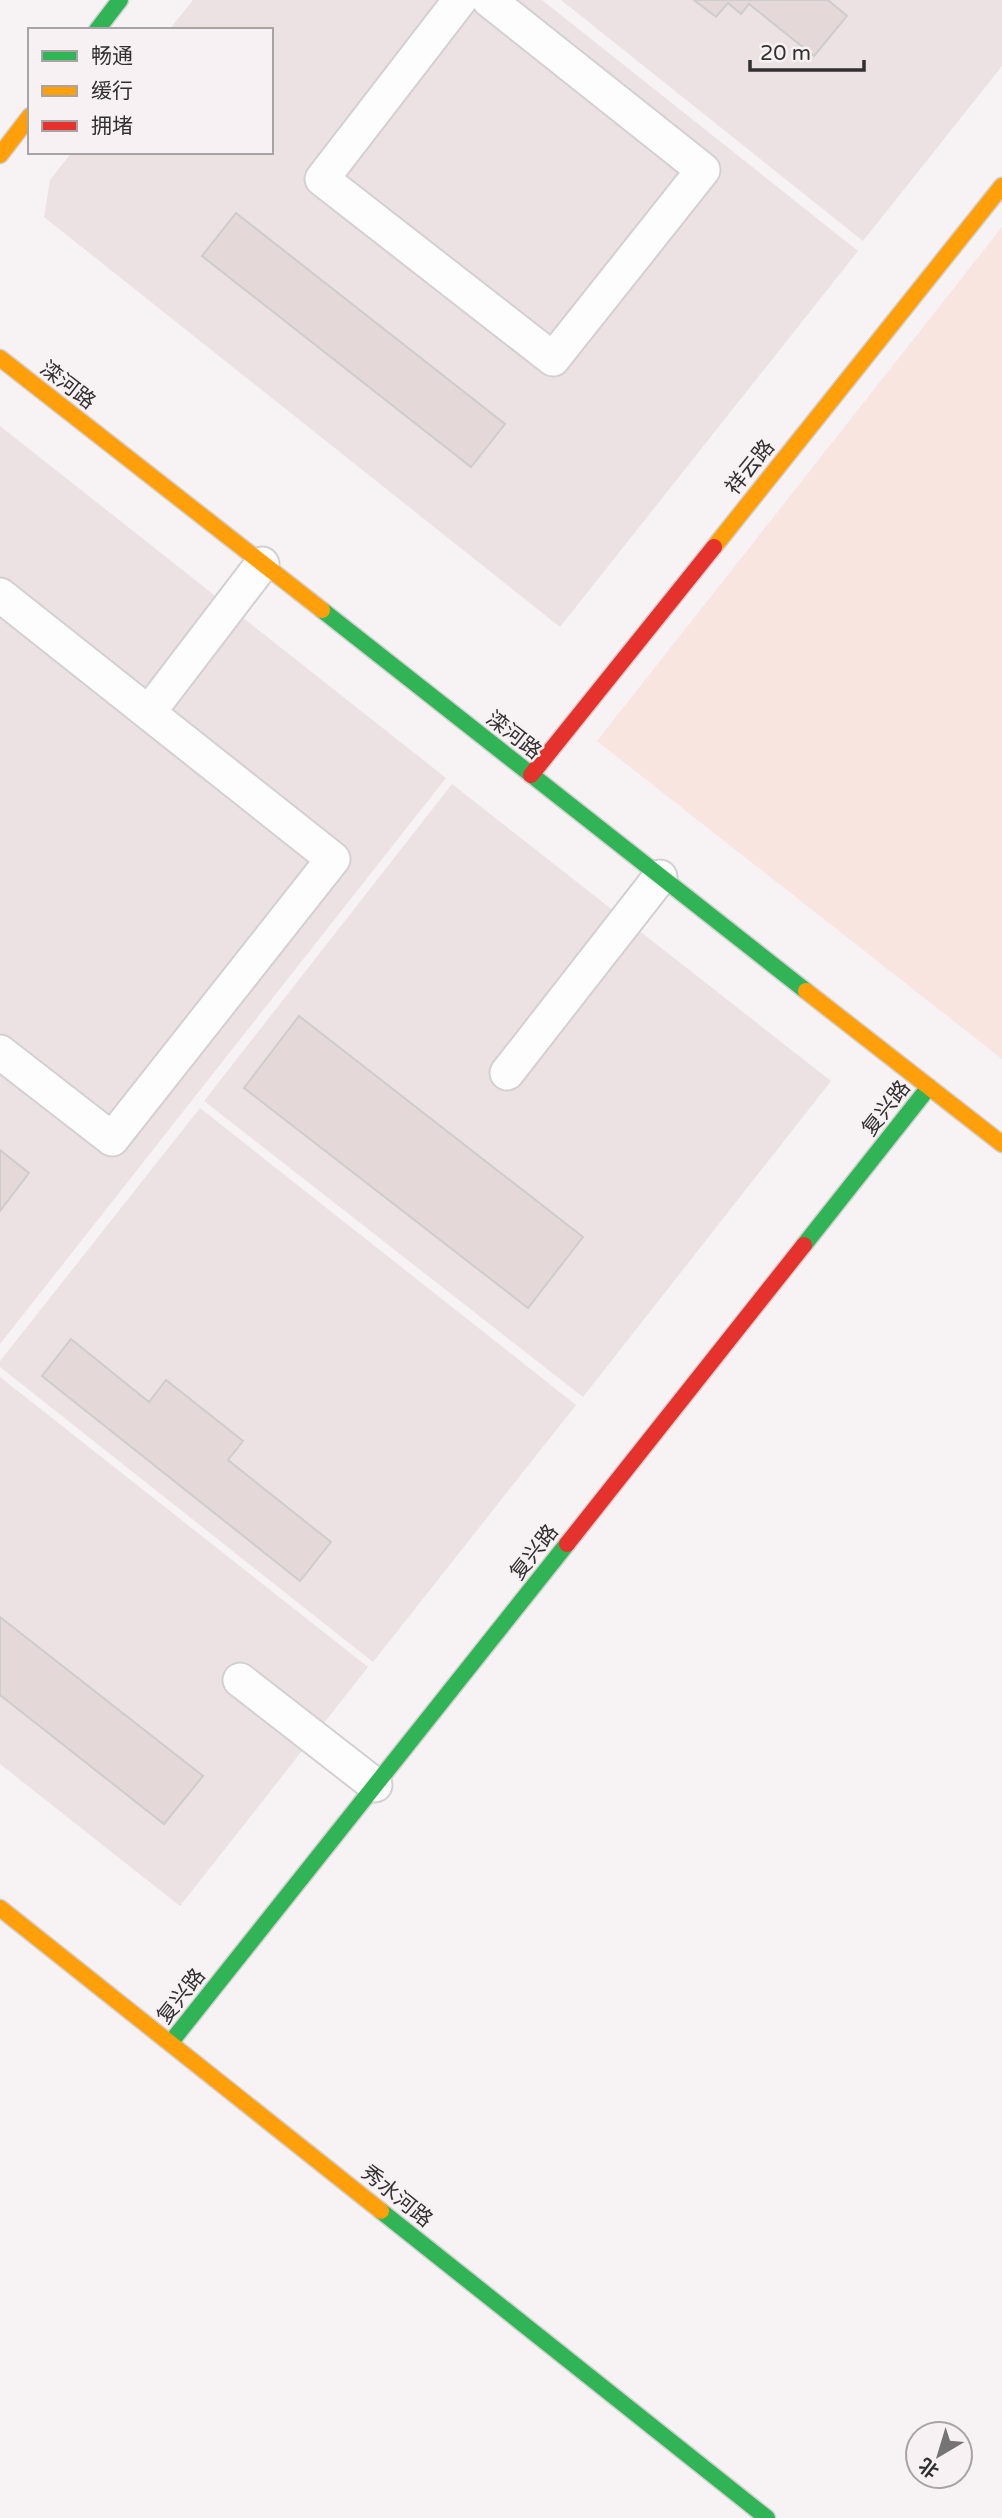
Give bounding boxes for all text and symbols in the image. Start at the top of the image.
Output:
legend [28,28,273,154]
scale bar [750,28,864,72]
text: 20 m [760,41,811,66]
text: 畅通 [91,44,133,69]
text: 缓行 [91,79,133,104]
text: 拥堵 [91,114,133,139]
street label: 滦河路 [35,356,100,415]
street label: 祥云路 [721,435,780,500]
street label: 滦河路 [481,706,546,765]
street label: 复兴路 [857,1076,916,1141]
street label: 复兴路 [505,1520,564,1585]
street label: 复兴路 [152,1964,211,2029]
street label: 秀水河路 [356,2160,437,2233]
north arrow [904,2420,974,2490]
text: 北 [915,2453,943,2482]

